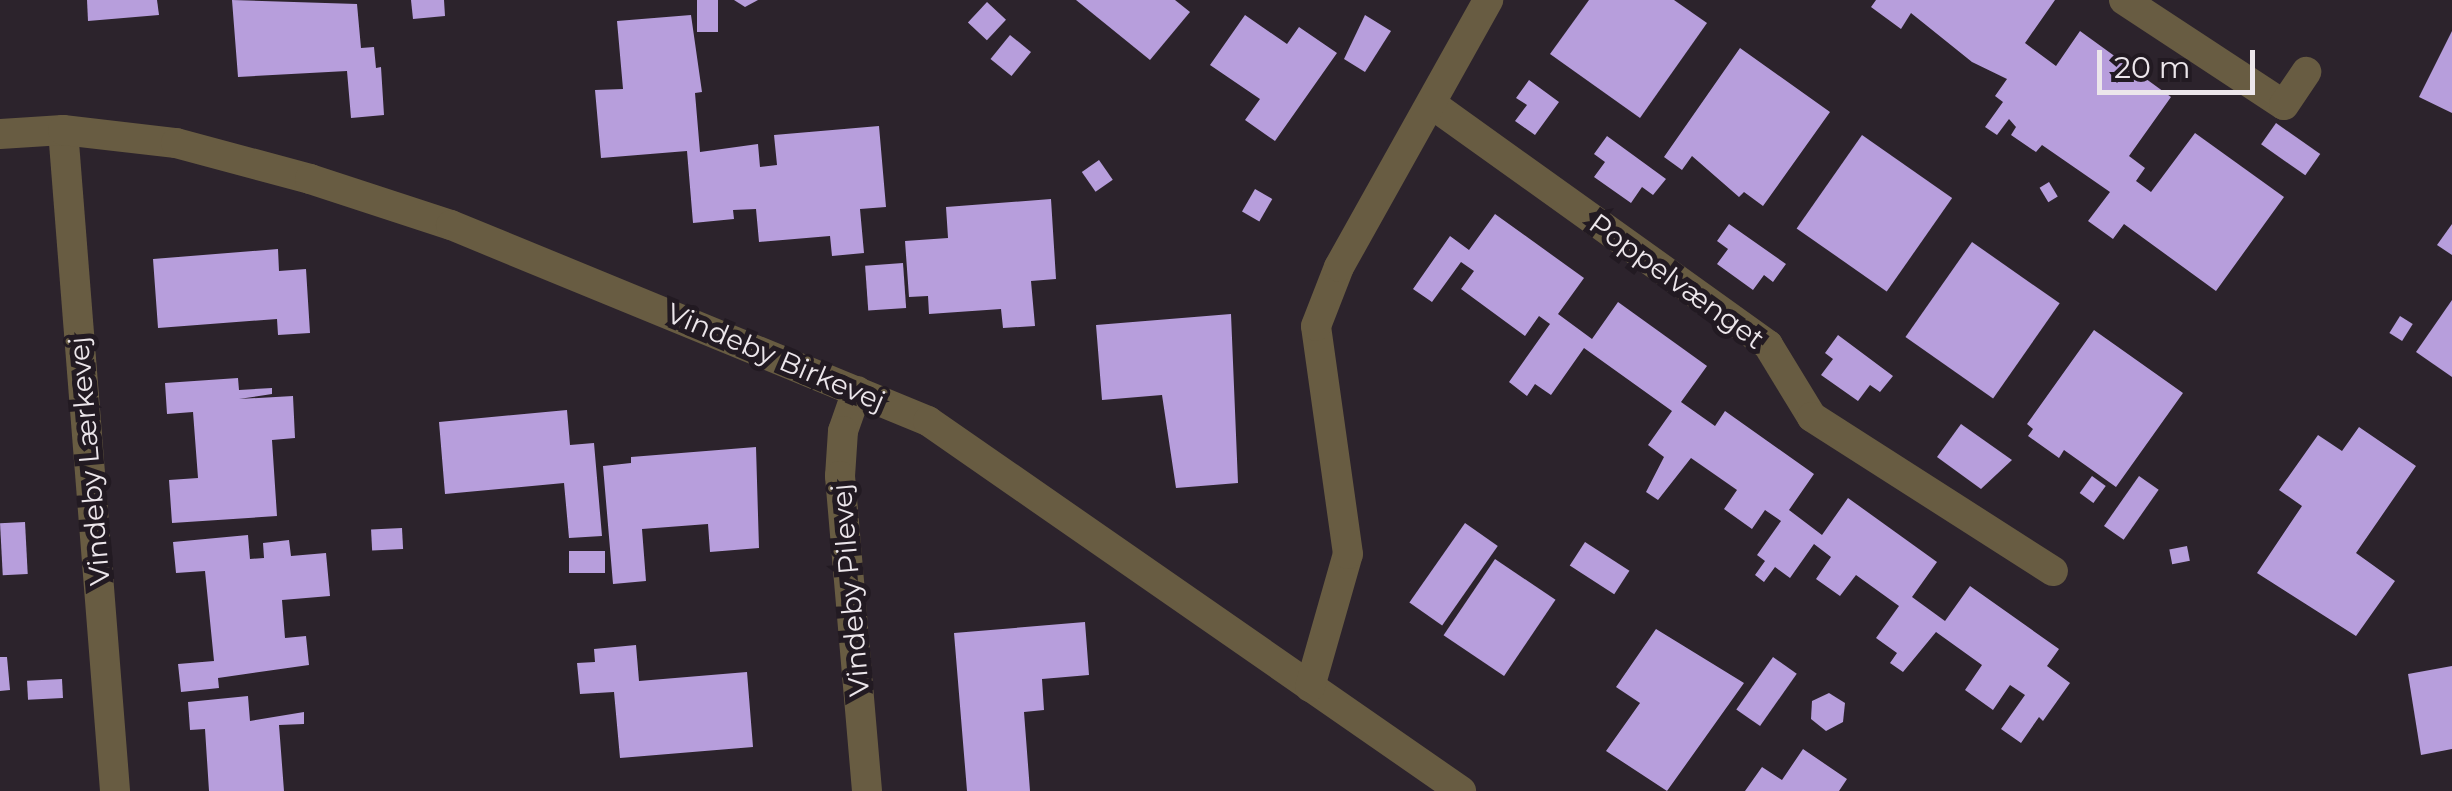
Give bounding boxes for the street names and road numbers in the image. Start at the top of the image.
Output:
street label: Poppelvænget [1583,206,1771,356]
street label: Vindeby Birkevej [662,296,890,418]
street label: Vindeby Lærkevej [61,335,117,587]
street label: Vindeby Pilevej [824,482,876,698]

